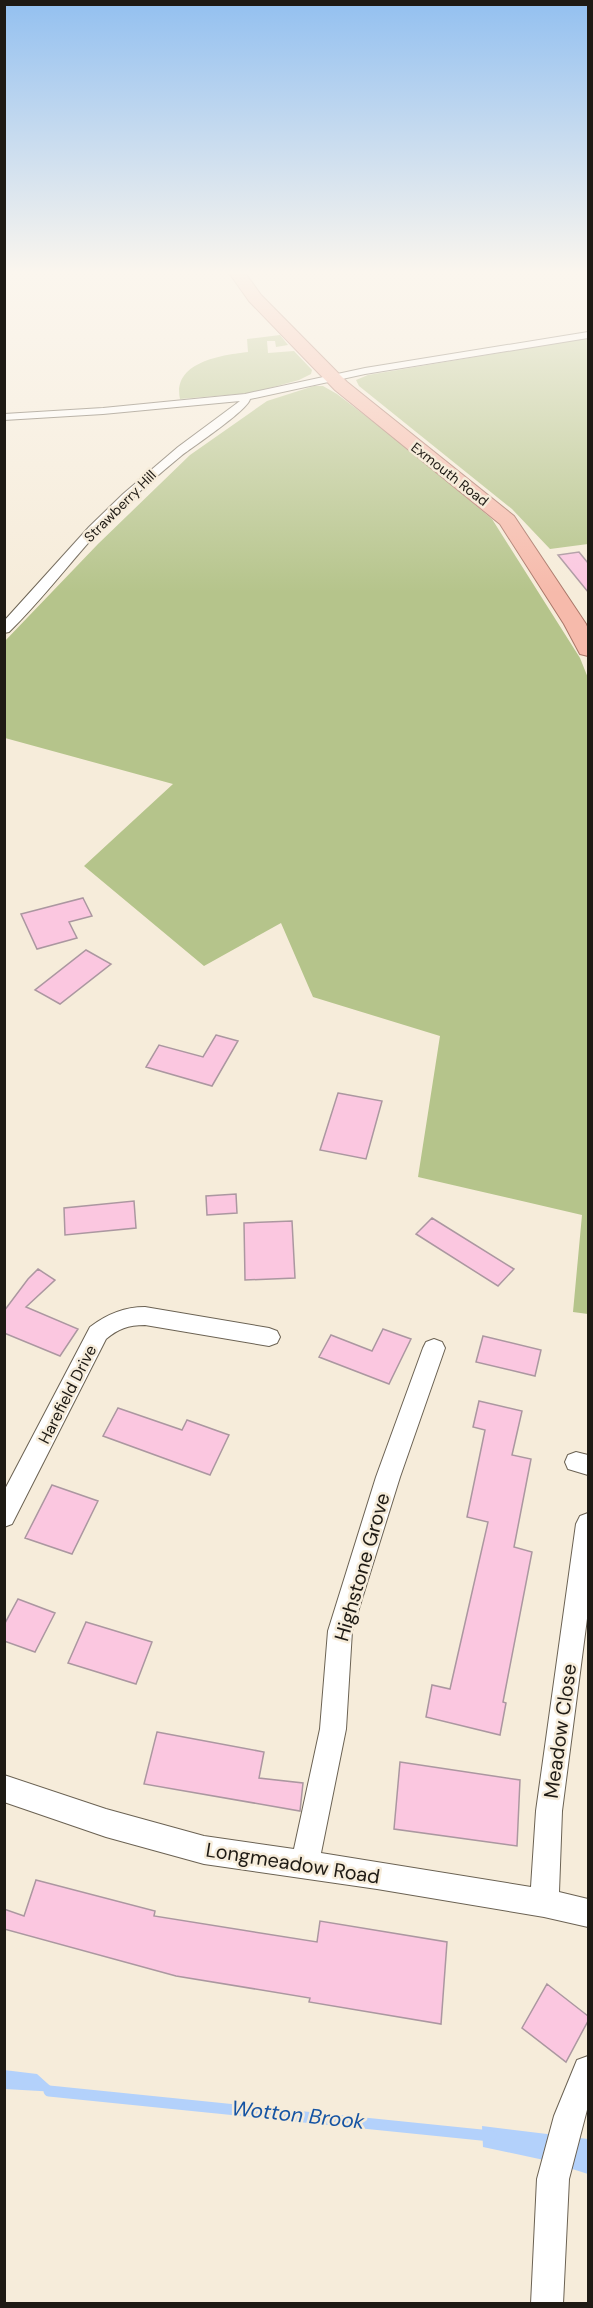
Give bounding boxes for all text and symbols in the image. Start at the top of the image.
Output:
street label: Exmouth Road [408,438,492,510]
street label: Strawberry Hill [80,466,160,546]
street label: Harefield Drive [34,1341,101,1447]
street label: Highstone Grove [328,1490,396,1644]
street label: Meadow Close [538,1662,582,1800]
street label: Longmeadow Road [204,1836,382,1890]
water label: Wotton Brook [230,2094,366,2136]

